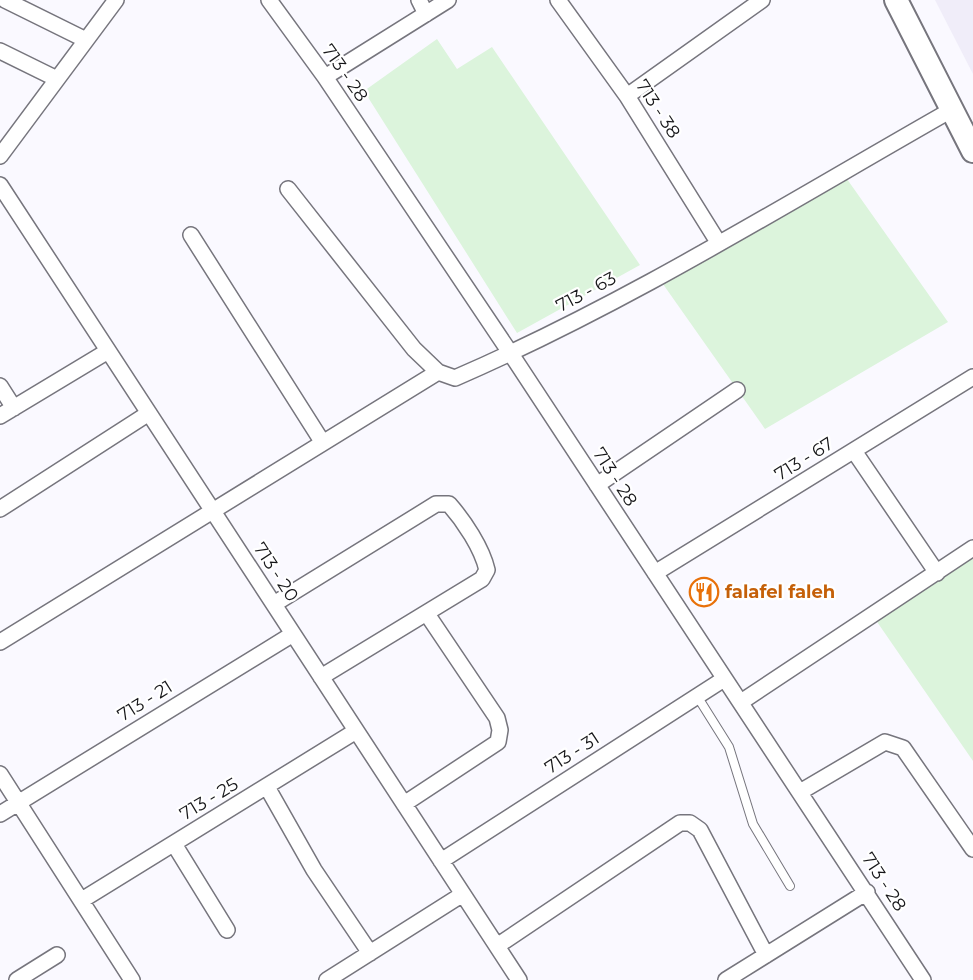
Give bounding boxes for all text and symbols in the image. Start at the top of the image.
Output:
street label: 713 - 28 [317,40,373,106]
street label: 713 - 38 [631,76,685,142]
street label: 713 - 63 [552,267,620,317]
street label: 713 - 67 [771,432,837,486]
street label: 713 - 28 [588,444,642,510]
street label: 713 - 20 [249,538,303,606]
restaurant icon: falafel faleh [688,576,720,608]
place label: falafel faleh [725,581,835,603]
street label: 713 - 21 [114,676,176,726]
street label: 713 - 31 [541,727,603,779]
street label: 713 - 25 [176,773,242,825]
street label: 713 - 28 [857,849,911,915]

